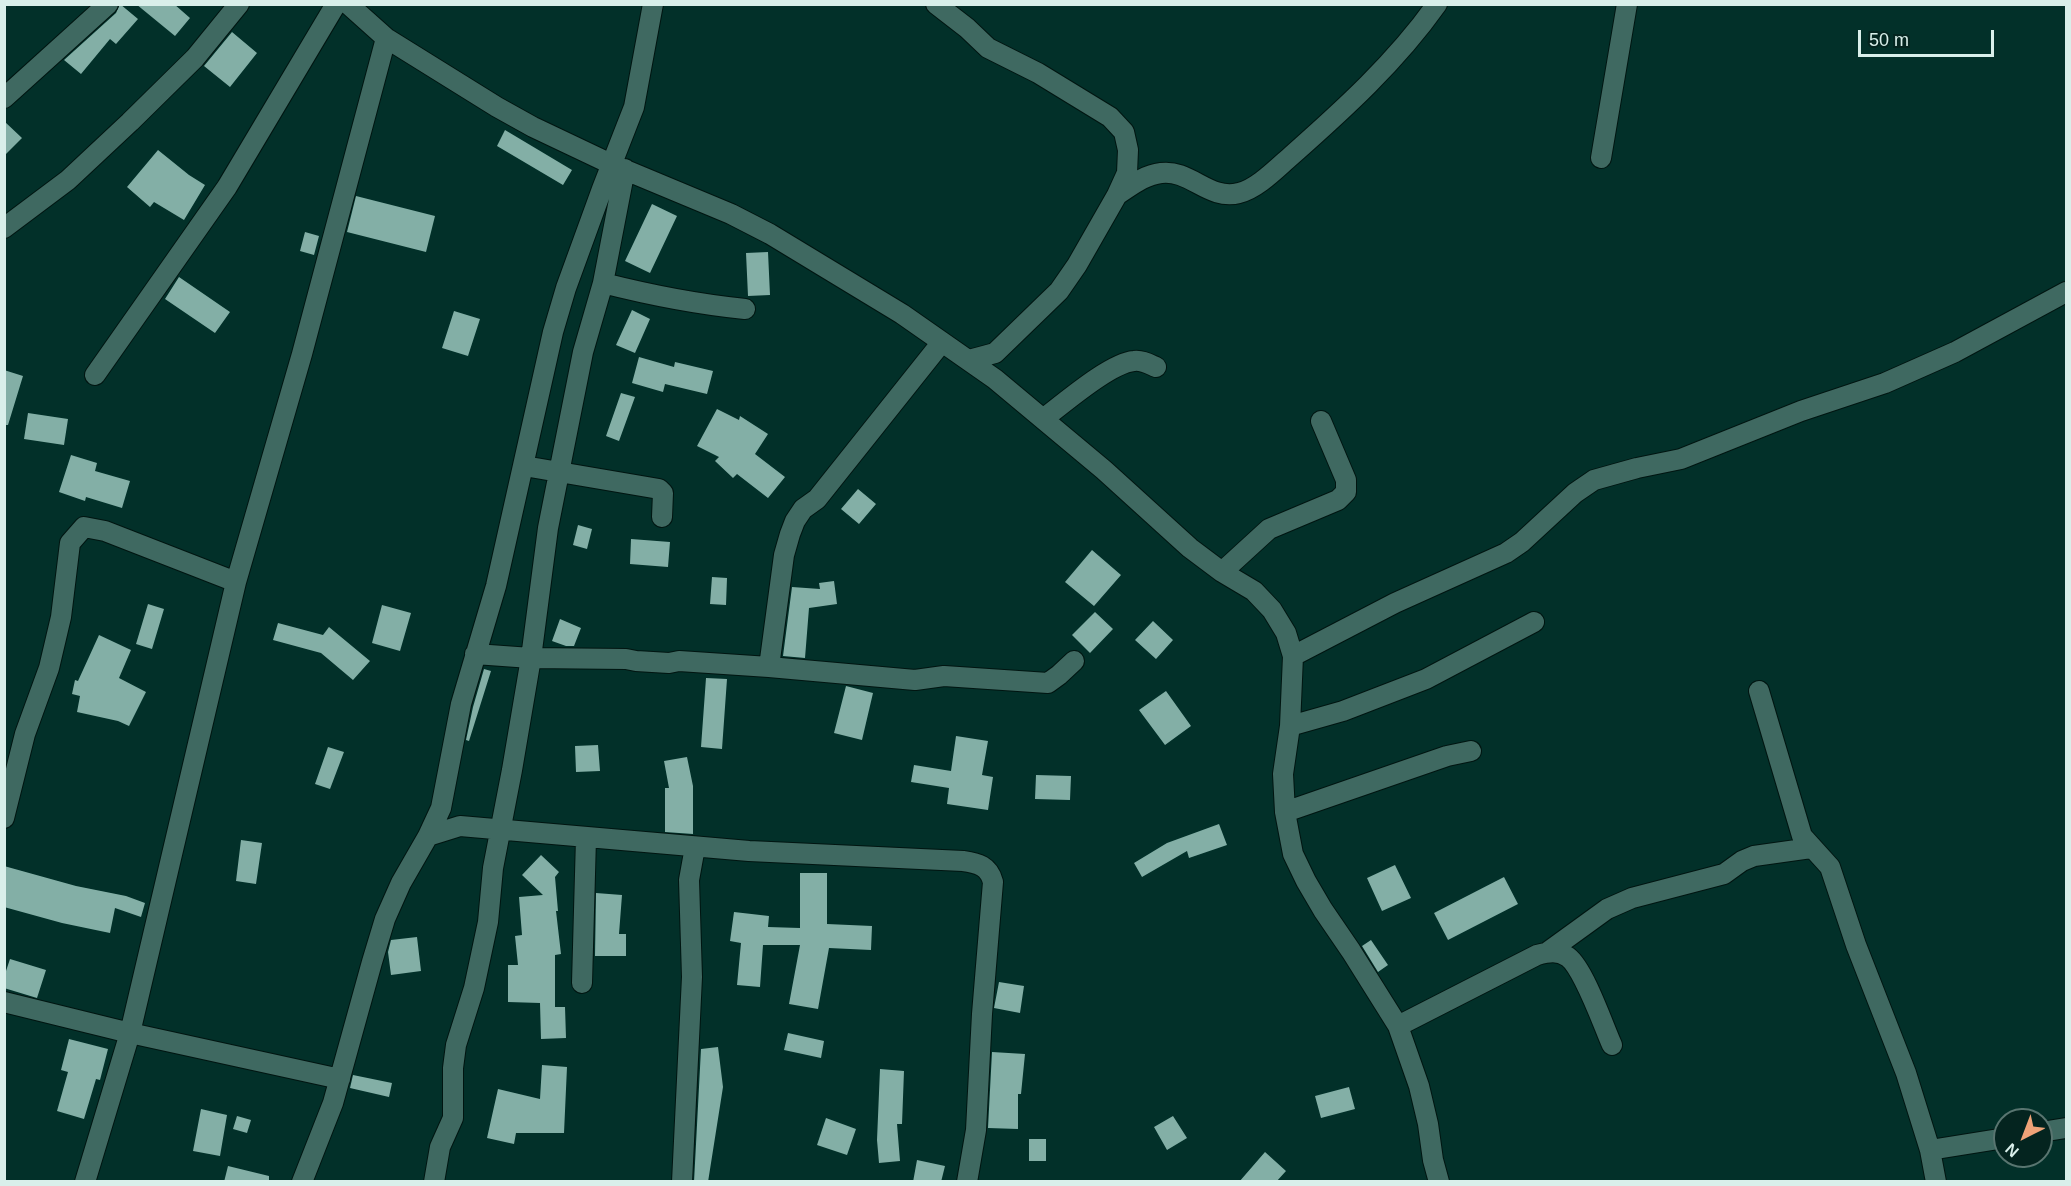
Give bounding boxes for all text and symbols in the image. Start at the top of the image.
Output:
scale bar [1861,18,1998,56]
text: 50 m [1869,30,1909,50]
north arrow [1993,1108,2053,1168]
text: N [2002,1140,2022,1160]

